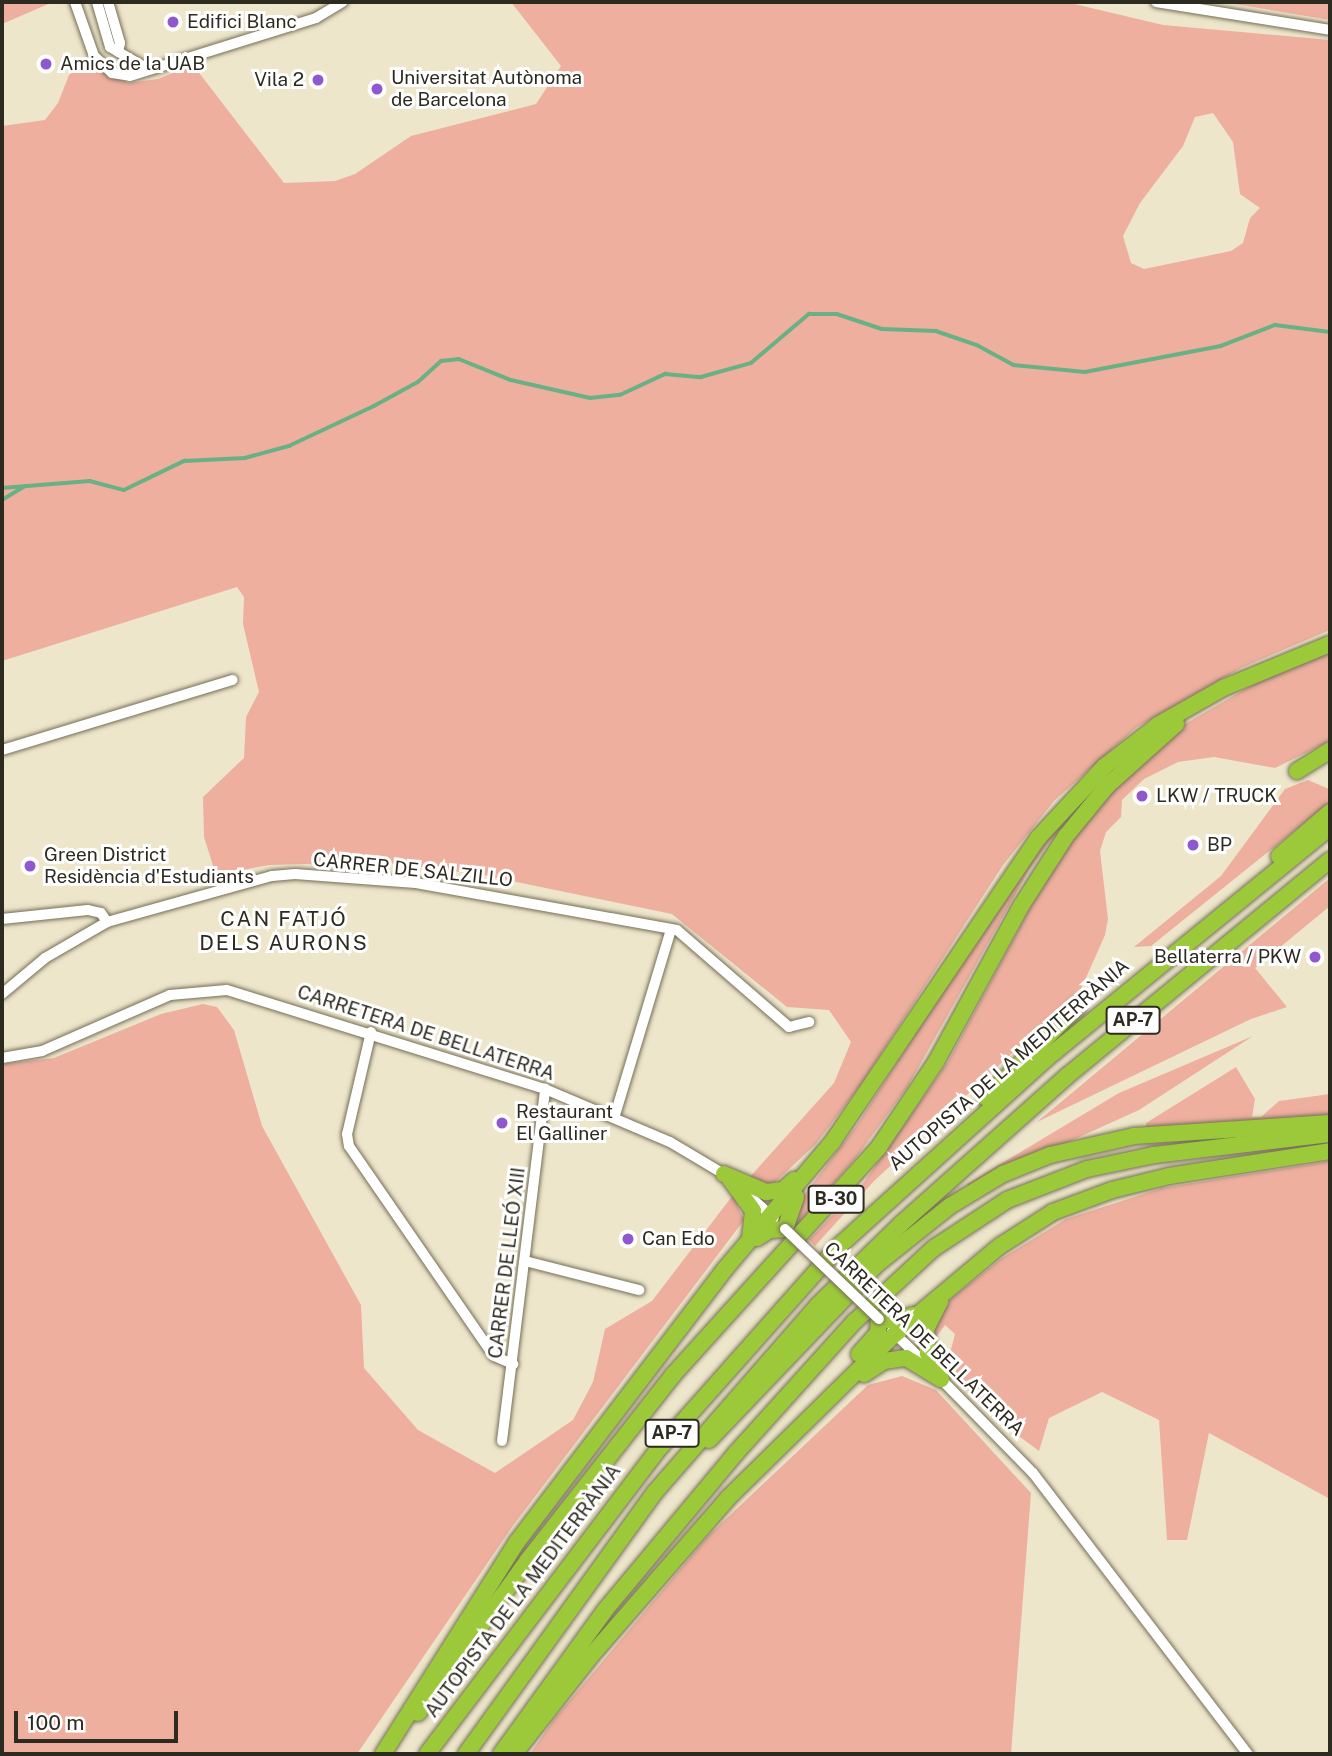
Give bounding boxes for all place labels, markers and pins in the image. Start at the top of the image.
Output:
place label: Edifici Blanc [187,11,297,33]
marker: Edifici Blanc [165,14,181,30]
place label: Amics de la UAB [60,53,205,75]
marker: Amics de la UAB [38,56,54,72]
place label: Universitat Autònoma de Barcelona [391,67,582,111]
place label: Vila 2 [254,69,304,91]
marker: Vila 2 [310,72,326,88]
marker: Universitat Autònoma de Barcelona [369,81,385,97]
place label: LKW / TRUCK [1156,785,1277,807]
marker: LKW / TRUCK [1134,788,1150,804]
place label: BP [1207,834,1232,856]
marker: BP [1185,837,1201,853]
place label: Green District Residència d'Estudiants [44,844,254,888]
marker: Green District Residència d'Estudiants [22,858,38,874]
place label: Bellaterra / PKW [1154,946,1301,968]
marker: Bellaterra / PKW [1307,949,1323,965]
place label: Restaurant El Galliner [516,1101,613,1145]
marker: Restaurant El Galliner [494,1115,510,1131]
place label: Can Edo [642,1228,715,1250]
marker: Can Edo [620,1231,636,1247]

